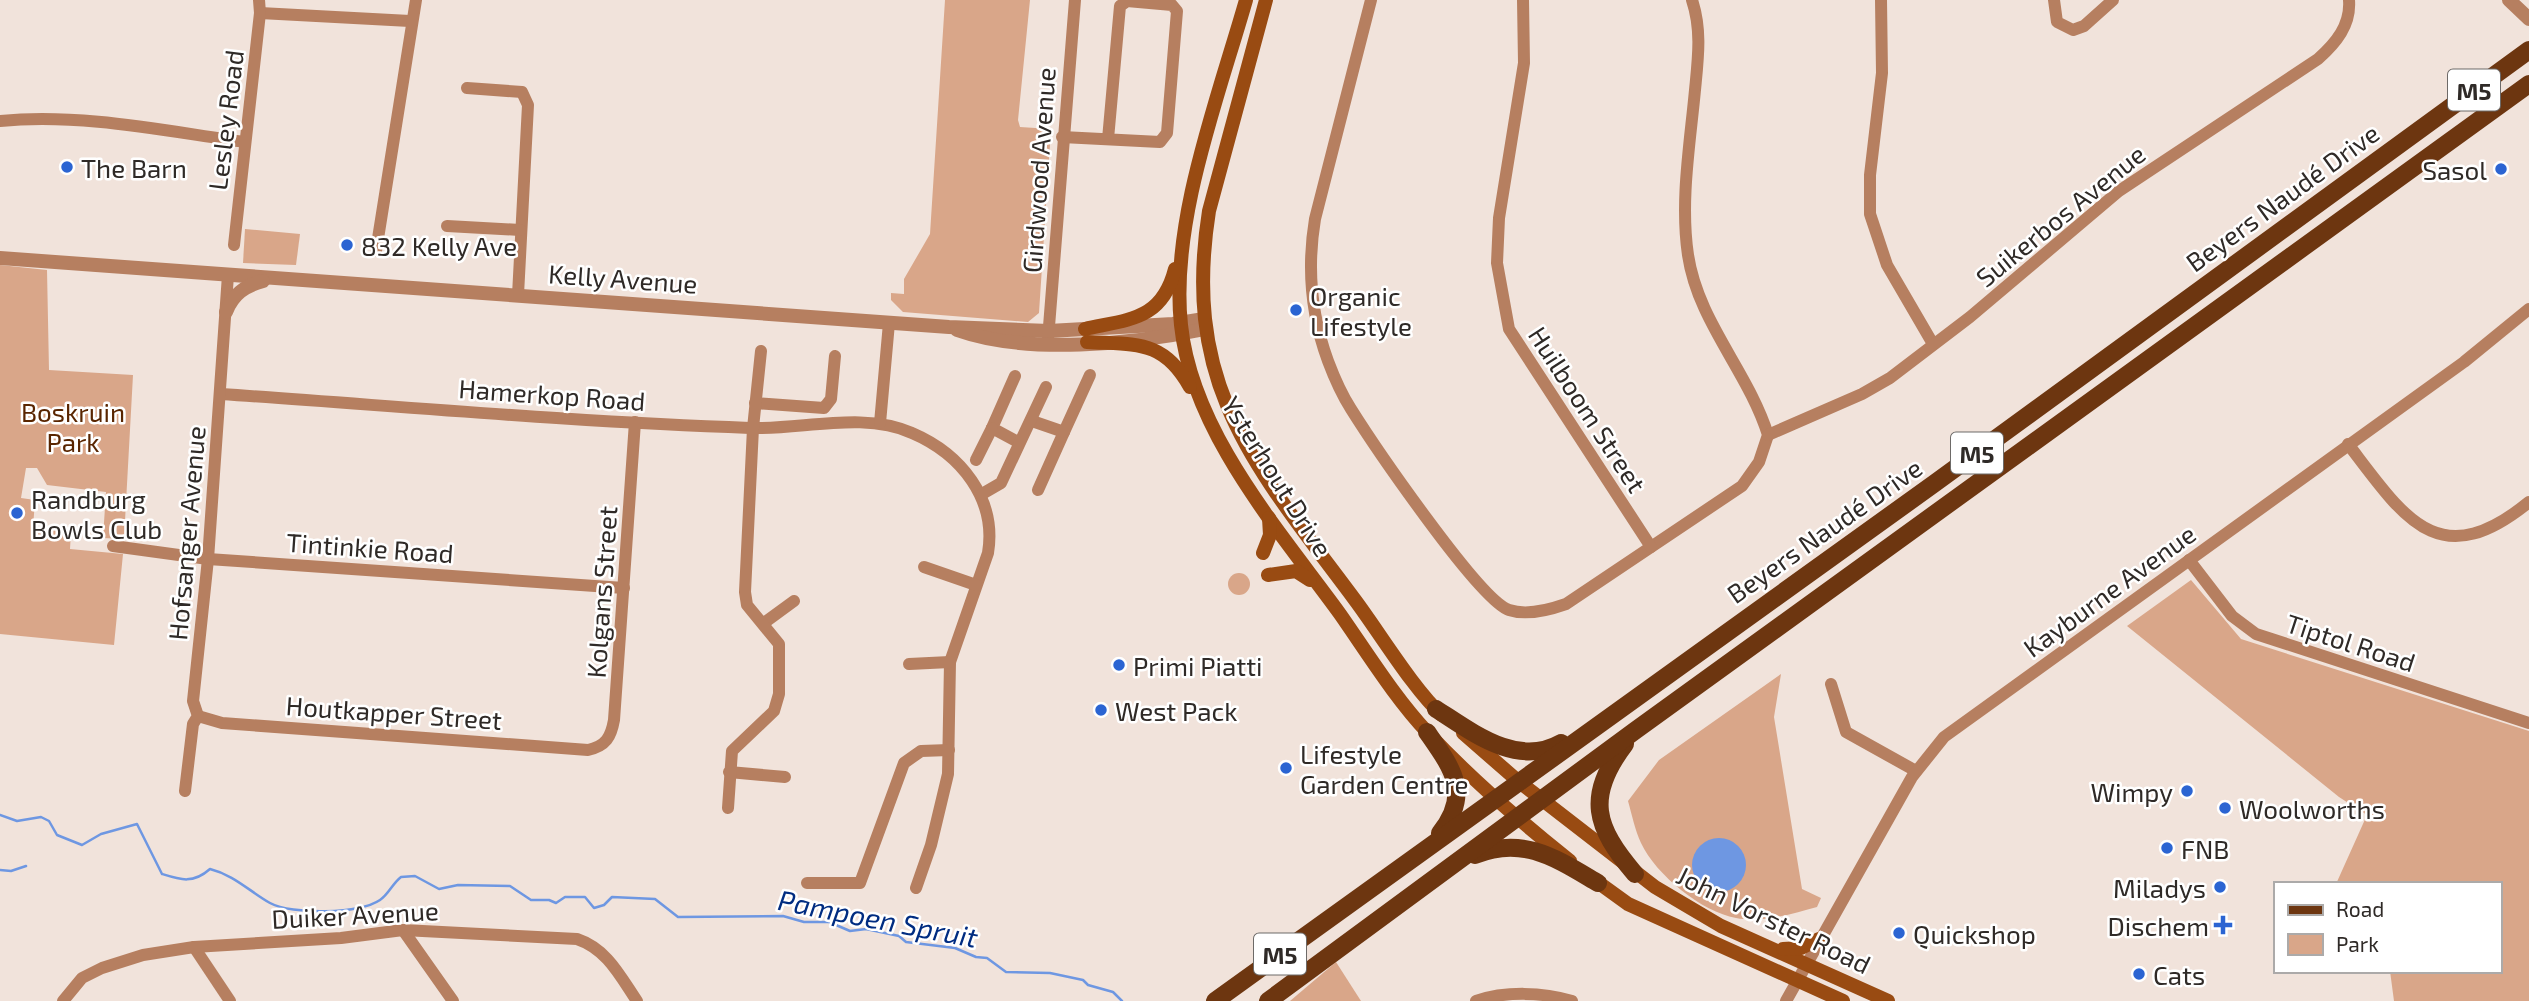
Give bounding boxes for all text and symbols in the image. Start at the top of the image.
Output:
street label: Lesley Road [201,48,249,192]
street label: Girdwood Avenue [1015,66,1061,274]
road number: M5 [2448,70,2500,110]
street label: Beyers Naudé Drive [2180,117,2384,277]
street label: Suikerbos Avenue [1969,137,2151,293]
place label: The Barn [81,152,187,183]
place label: Sasol [2422,154,2487,185]
marker: The Barn [59,159,75,175]
marker: Sasol [2493,161,2509,177]
place label: 832 Kelly Ave [361,230,517,261]
marker: 832 Kelly Ave [339,237,355,253]
street label: Kelly Avenue [547,257,699,299]
place label: Organic Lifestyle [1310,280,1412,341]
marker: Organic Lifestyle [1288,302,1304,318]
street label: Huilboom Street [1523,320,1653,498]
street label: Hamerkop Road [458,372,646,416]
street label: Ysterhout Drive [1216,390,1340,562]
park label: Boskruin Park [21,396,125,457]
street label: Hofsanger Avenue [161,424,211,642]
road number: M5 [1951,432,2003,474]
street label: Beyers Naudé Drive [1721,451,1927,609]
place label: Randburg Bowls Club [31,483,162,544]
marker: Randburg Bowls Club [9,505,25,521]
street label: Kolgans Street [580,505,622,679]
street label: Kayburne Avenue [2017,517,2201,663]
street label: Tintinkie Road [285,526,455,568]
street label: Tiptol Road [2282,607,2420,677]
place label: Primi Piatti [1133,650,1263,681]
marker: Primi Piatti [1111,657,1127,673]
street label: Houtkapper Street [285,689,503,735]
place label: West Pack [1115,695,1238,726]
marker: West Pack [1093,702,1109,718]
place label: Lifestyle Garden Centre [1300,738,1468,799]
marker: Lifestyle Garden Centre [1278,760,1294,776]
place label: Wimpy [2090,776,2173,807]
marker: Wimpy [2179,783,2195,799]
place label: Woolworths [2239,793,2385,824]
marker: Woolworths [2217,800,2233,816]
place label: FNB [2181,833,2229,864]
marker: FNB [2159,840,2175,856]
street label: John Vorster Road [1672,859,1876,979]
place label: Miladys [2113,872,2206,903]
marker: Miladys [2212,879,2228,895]
water label: Pampoen Spruit [775,882,981,954]
legend [2274,882,2501,973]
street label: Duiker Avenue [271,894,439,934]
text: Road [2336,896,2384,921]
place label: Dischem [2108,910,2209,941]
marker: Dischem [2215,917,2231,933]
place label: Quickshop [1913,918,2036,949]
marker: Quickshop [1891,925,1907,941]
text: Park [2336,931,2379,956]
road number: M5 [1254,934,1306,974]
place label: Cats [2153,959,2205,990]
marker: Cats [2131,966,2147,982]

